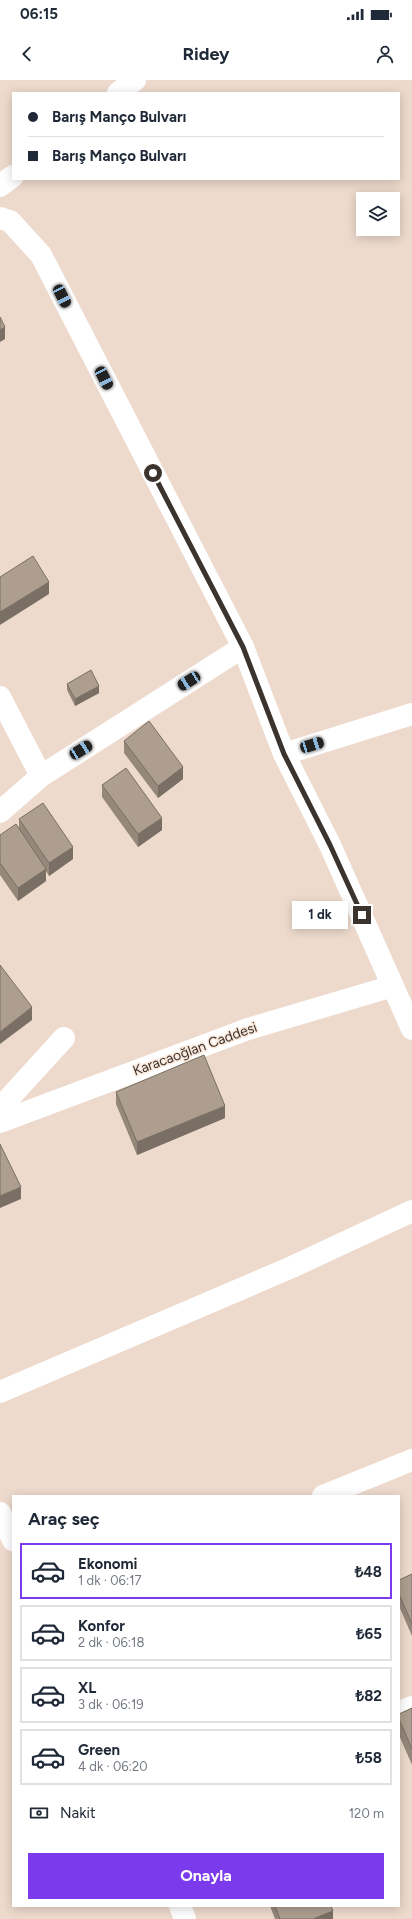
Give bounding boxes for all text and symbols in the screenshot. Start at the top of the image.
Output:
text: 06:15 [20,5,58,23]
icon: back [16,43,38,65]
text: Ridey [183,43,229,65]
icon: person [374,43,396,65]
text: Barış Manço Bulvarı [52,108,187,126]
text: Barış Manço Bulvarı [52,147,187,165]
map controls [356,192,400,236]
button: layers [356,192,400,236]
car [51,283,73,309]
car [93,365,115,391]
route start [144,464,162,482]
car [176,670,202,692]
car [299,736,325,754]
car [68,739,94,761]
callout: 1 dk [292,901,348,929]
route end [353,906,371,924]
text: 1 dk [308,907,332,922]
street label: Karacaoğlan Caddesi [131,1019,259,1079]
text: Araç seç [28,1508,100,1530]
icon: car [30,1553,66,1589]
text: Ekonomi [78,1555,137,1573]
text: ₺48 [355,1563,382,1581]
text: 1 dk · 06:17 [78,1573,142,1588]
icon: car [30,1615,66,1651]
text: Konfor [78,1617,125,1635]
text: ₺65 [356,1625,382,1643]
text: 2 dk · 06:18 [78,1635,144,1650]
icon: car [30,1677,66,1713]
text: XL [78,1679,96,1697]
text: ₺82 [356,1687,382,1705]
text: 3 dk · 06:19 [78,1697,144,1712]
icon: car [30,1739,66,1775]
text: Green [78,1741,120,1759]
text: ₺58 [356,1749,382,1767]
text: 4 dk · 06:20 [78,1759,148,1774]
icon: cash [28,1802,50,1824]
text: Nakit [60,1804,96,1822]
text: 120 m [349,1806,384,1821]
button: Onayla [28,1853,384,1899]

